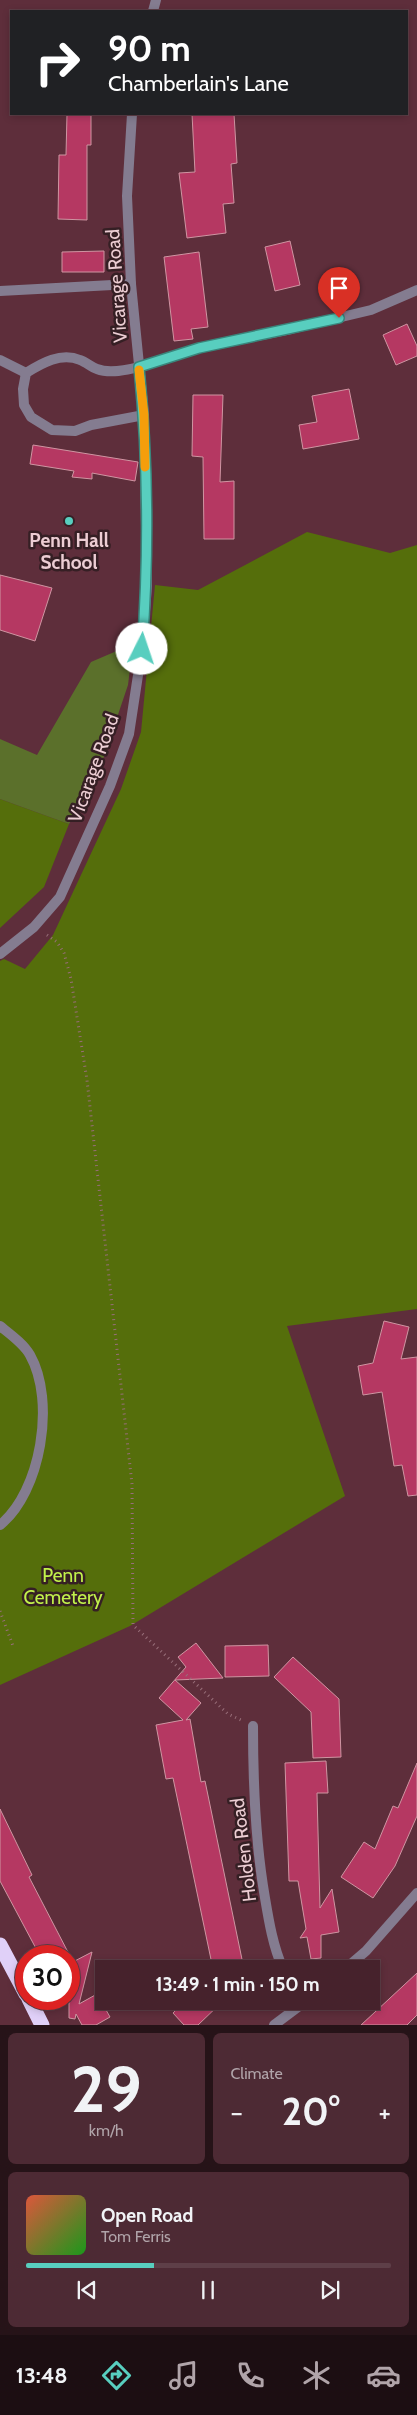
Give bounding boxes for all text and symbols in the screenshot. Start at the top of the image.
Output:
text: 90 m [108,27,191,70]
icon: right [25,30,90,95]
text: Chamberlain's Lane [108,70,289,97]
street label: Vicarage Road [101,228,132,344]
pin [318,267,360,318]
icon: arrive [325,274,353,302]
marker: Penn Hall School [63,515,75,527]
place label: Penn Hall School [29,529,109,574]
position arrow [115,622,167,674]
street label: Vicarage Road [63,711,124,826]
park label: Penn Cemetery [23,1564,103,1609]
street label: Holden Road [226,1797,261,1903]
speed limit sign: 30 [15,1945,80,2010]
text: 13:49 · 1 min · 150 m [155,1973,320,1996]
text: 29 [71,2049,142,2128]
text: Climate [231,2064,283,2083]
text: 20° [282,2088,340,2135]
text: − [231,2095,243,2129]
text: + [379,2095,391,2129]
text: km/h [89,2121,124,2140]
text: Open Road [101,2204,193,2227]
text: Tom Ferris [101,2227,171,2246]
icon: previous [73,2276,101,2304]
icon: pause [194,2276,222,2304]
icon: next [316,2276,344,2304]
icon: directions [99,2358,134,2393]
icon: music [166,2358,201,2393]
icon: phone [233,2358,268,2393]
icon: climate [299,2358,334,2393]
icon: car [366,2358,401,2393]
text: 13:48 [16,2362,68,2389]

